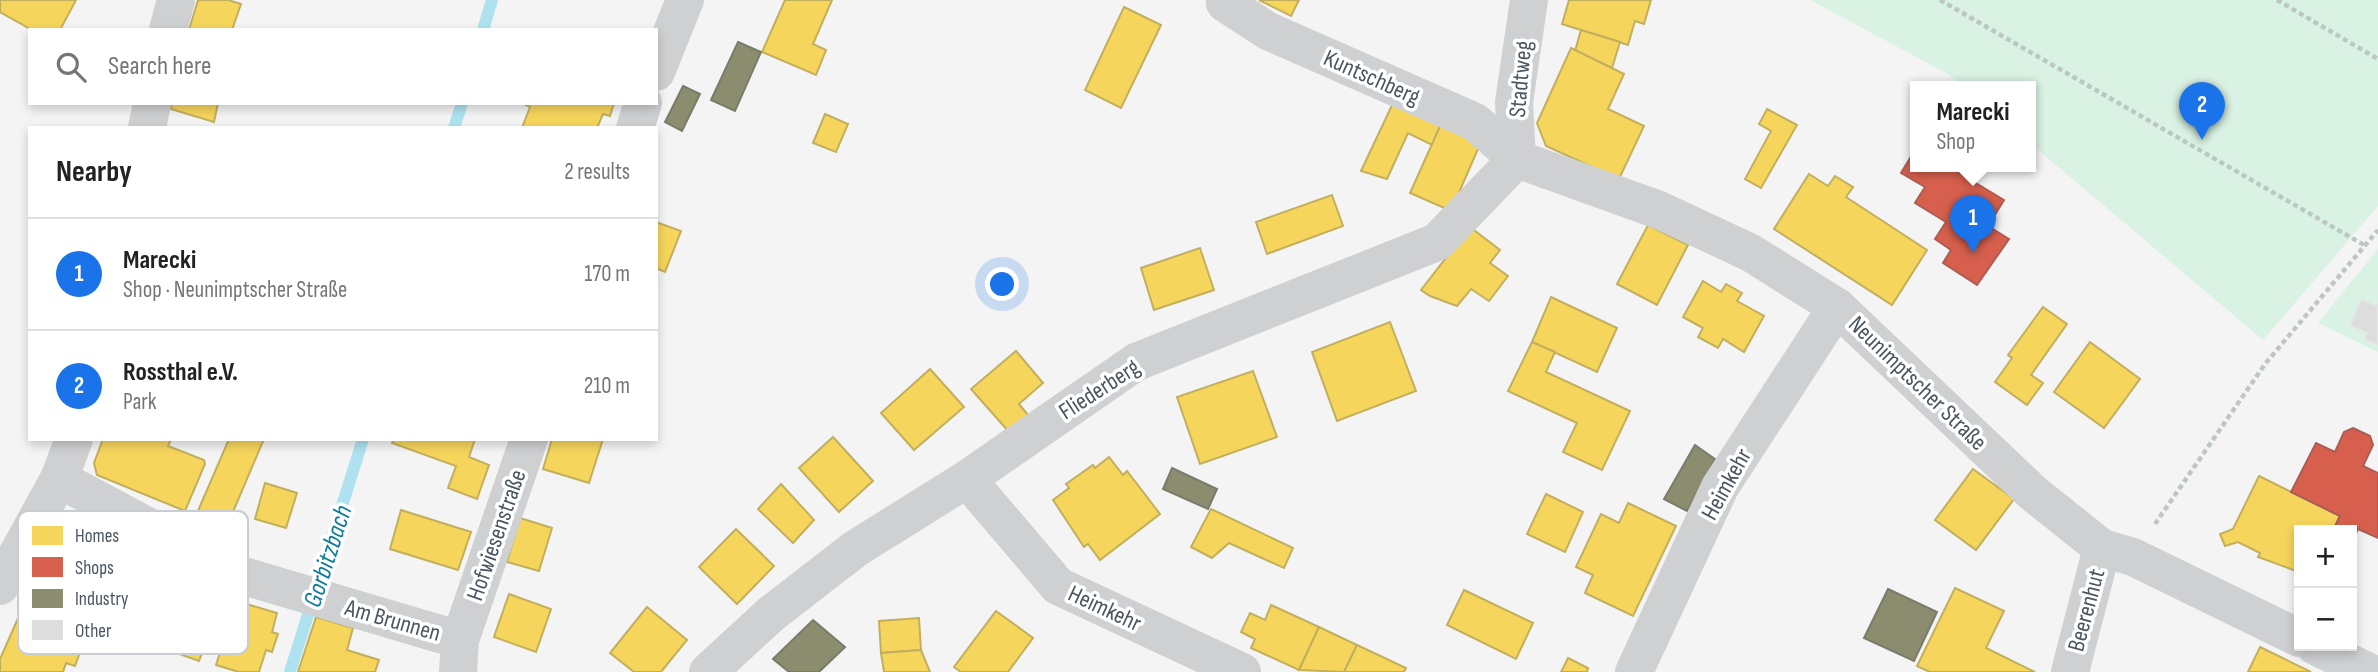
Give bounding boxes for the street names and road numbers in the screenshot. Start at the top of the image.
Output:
street label: Stadtweg [1503,40,1538,118]
street label: Kuntschberg [1319,43,1424,111]
street label: Neunimptscher Straße [1842,310,1993,457]
street label: Fliederberg [1054,353,1145,426]
street label: Heimkehr [1695,443,1758,525]
street label: Hofwiesenstraße [461,466,532,604]
street label: Beerenhut [2062,566,2111,654]
street label: Heimkehr [1064,579,1146,638]
street label: Am Brunnen [341,593,444,648]

